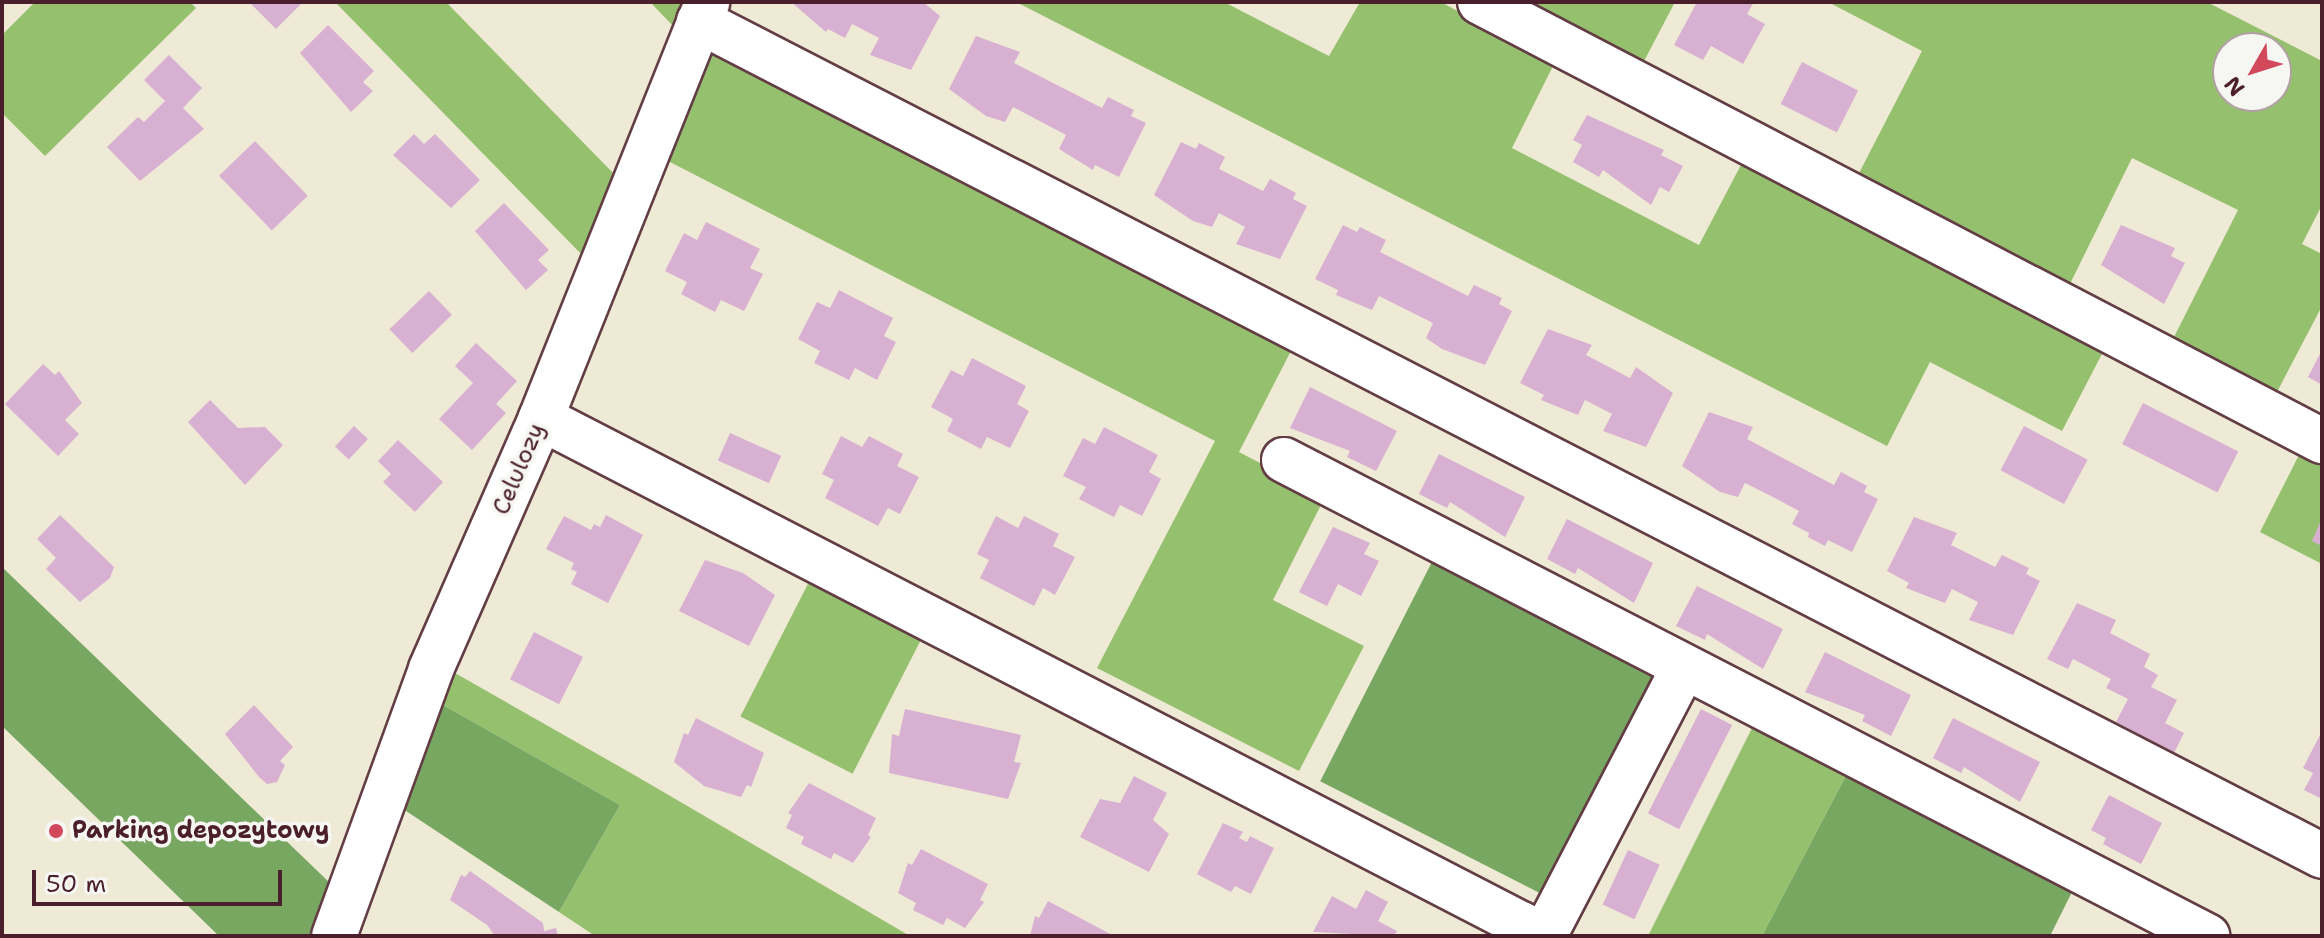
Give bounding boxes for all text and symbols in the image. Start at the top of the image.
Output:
north arrow [2212,32,2292,112]
text: N [2218,70,2251,102]
street label: Celulozy [487,419,551,519]
place label: Parking depozytowy [72,817,330,845]
marker: Parking depozytowy [47,822,65,840]
scale bar [36,854,286,904]
text: 50 m [46,868,106,900]

